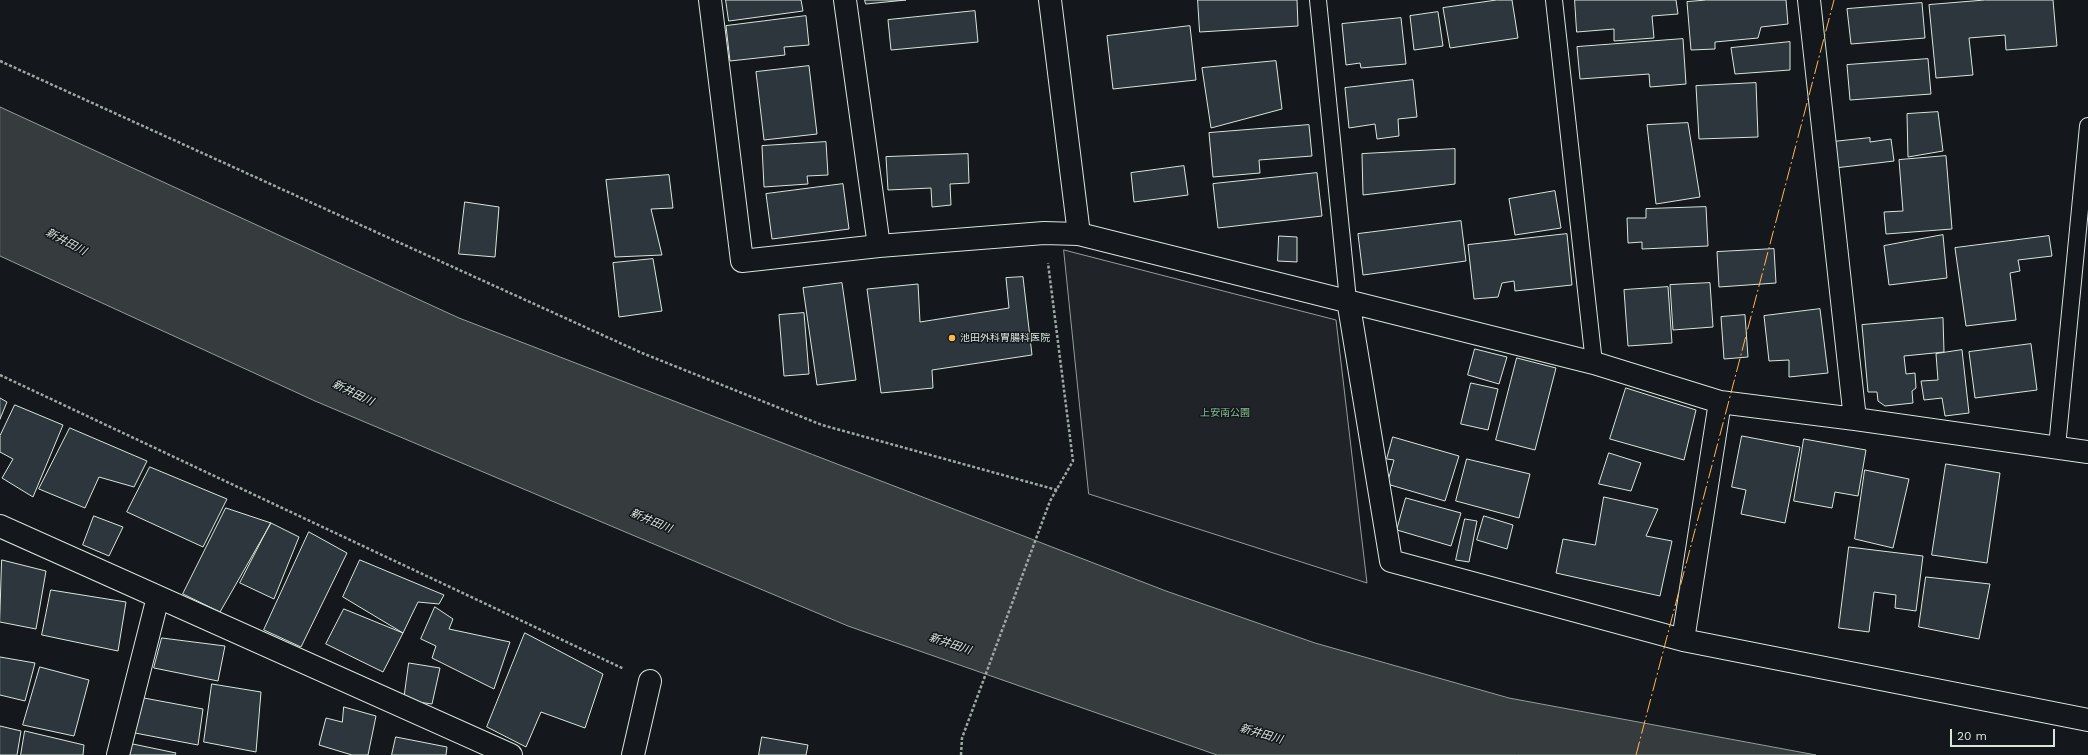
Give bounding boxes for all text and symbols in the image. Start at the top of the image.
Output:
water label: 新井田川 [43,226,89,258]
place label: 池田外科胃腸科医院 [960,332,1050,344]
marker: 池田外科胃腸科医院 [947,333,957,343]
water label: 新井田川 [330,377,376,409]
park label: 上安南公園 [1200,407,1250,419]
water label: 新井田川 [628,506,674,536]
water label: 新井田川 [927,631,973,657]
scale bar [1952,721,2057,747]
water label: 新井田川 [1238,722,1284,746]
text: 20 m [1957,729,1987,743]

